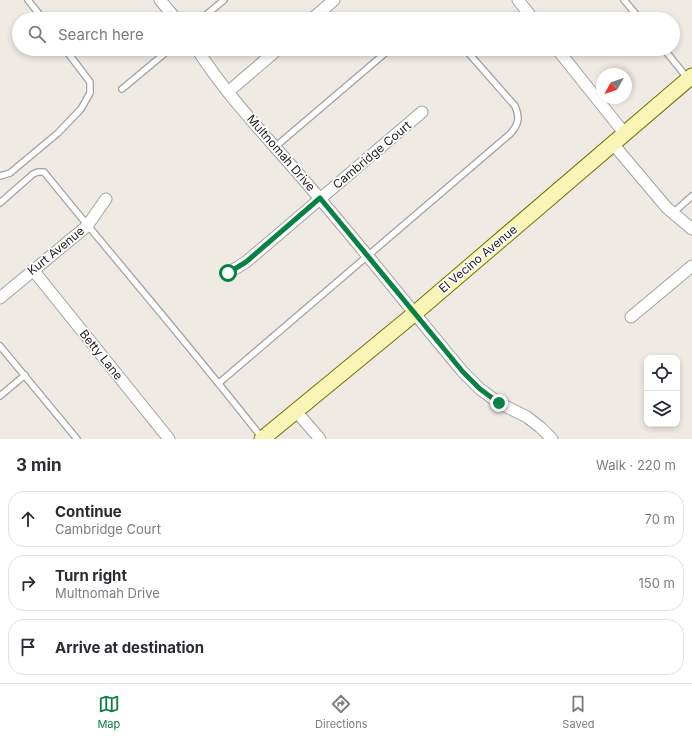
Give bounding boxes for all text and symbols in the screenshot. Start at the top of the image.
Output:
search box [12,12,680,56]
icon: search [26,23,48,45]
text: Search here [58,25,144,44]
north arrow [596,68,632,104]
street label: Multnomah Drive [244,111,319,194]
street label: Cambridge Court [329,117,414,192]
street label: El Vecino Avenue [435,221,520,296]
street label: Kurt Avenue [24,223,87,278]
route start [219,264,237,282]
street label: Betty Lane [77,327,126,383]
map controls [644,355,680,427]
button: locate [644,355,680,391]
button: layers [644,391,680,427]
route end [490,394,508,412]
text: 3 min [16,455,62,475]
text: Walk · 220 m [596,457,676,473]
text: Continue [55,502,122,521]
icon: ahead [17,508,39,530]
text: 70 m [645,511,675,527]
text: Cambridge Court [55,521,161,537]
text: Turn right [55,566,127,585]
icon: right [17,572,39,594]
text: 150 m [639,575,675,591]
text: Multnomah Drive [55,585,160,601]
icon: arrive [17,636,39,658]
text: Arrive at destination [55,638,204,657]
tab: Map [97,693,120,731]
tab: Directions [315,693,368,731]
tab: Saved [562,693,595,731]

